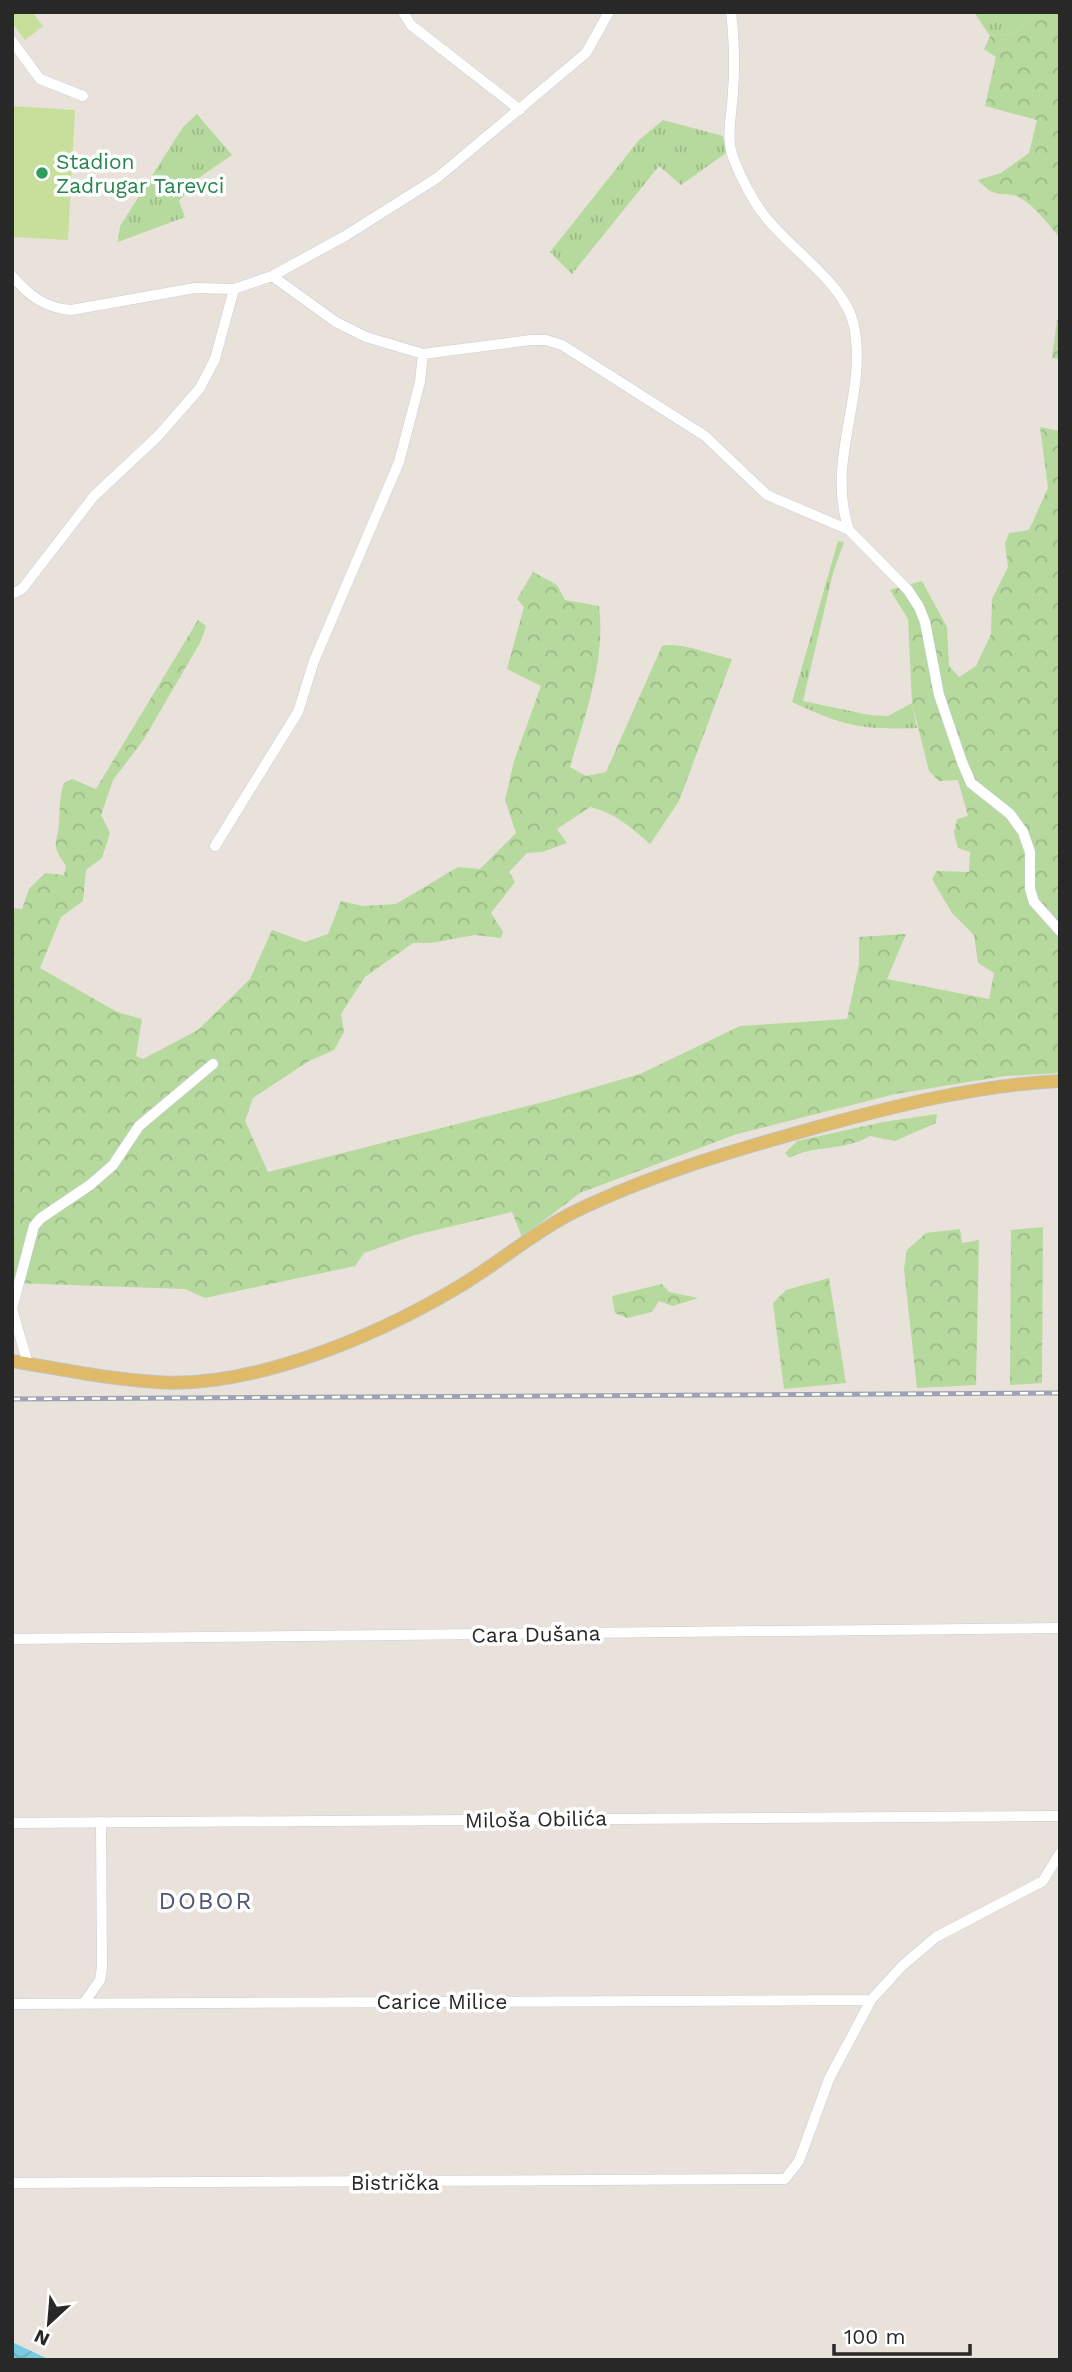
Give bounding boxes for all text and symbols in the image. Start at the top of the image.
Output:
place label: Stadion Zadrugar Tarevci [56,149,224,198]
marker: Stadion Zadrugar Tarevci [34,165,50,181]
street label: Cara Dušana [471,1620,601,1648]
street label: Miloša Obilića [465,1805,607,1833]
district label: DOBOR [159,1887,253,1915]
street label: Carice Milice [377,1989,507,2014]
street label: Bistrička [351,2170,439,2195]
north arrow [14,2288,84,2358]
scale bar [834,2312,970,2356]
text: N [30,2324,53,2351]
text: 100 m [844,2324,906,2349]

